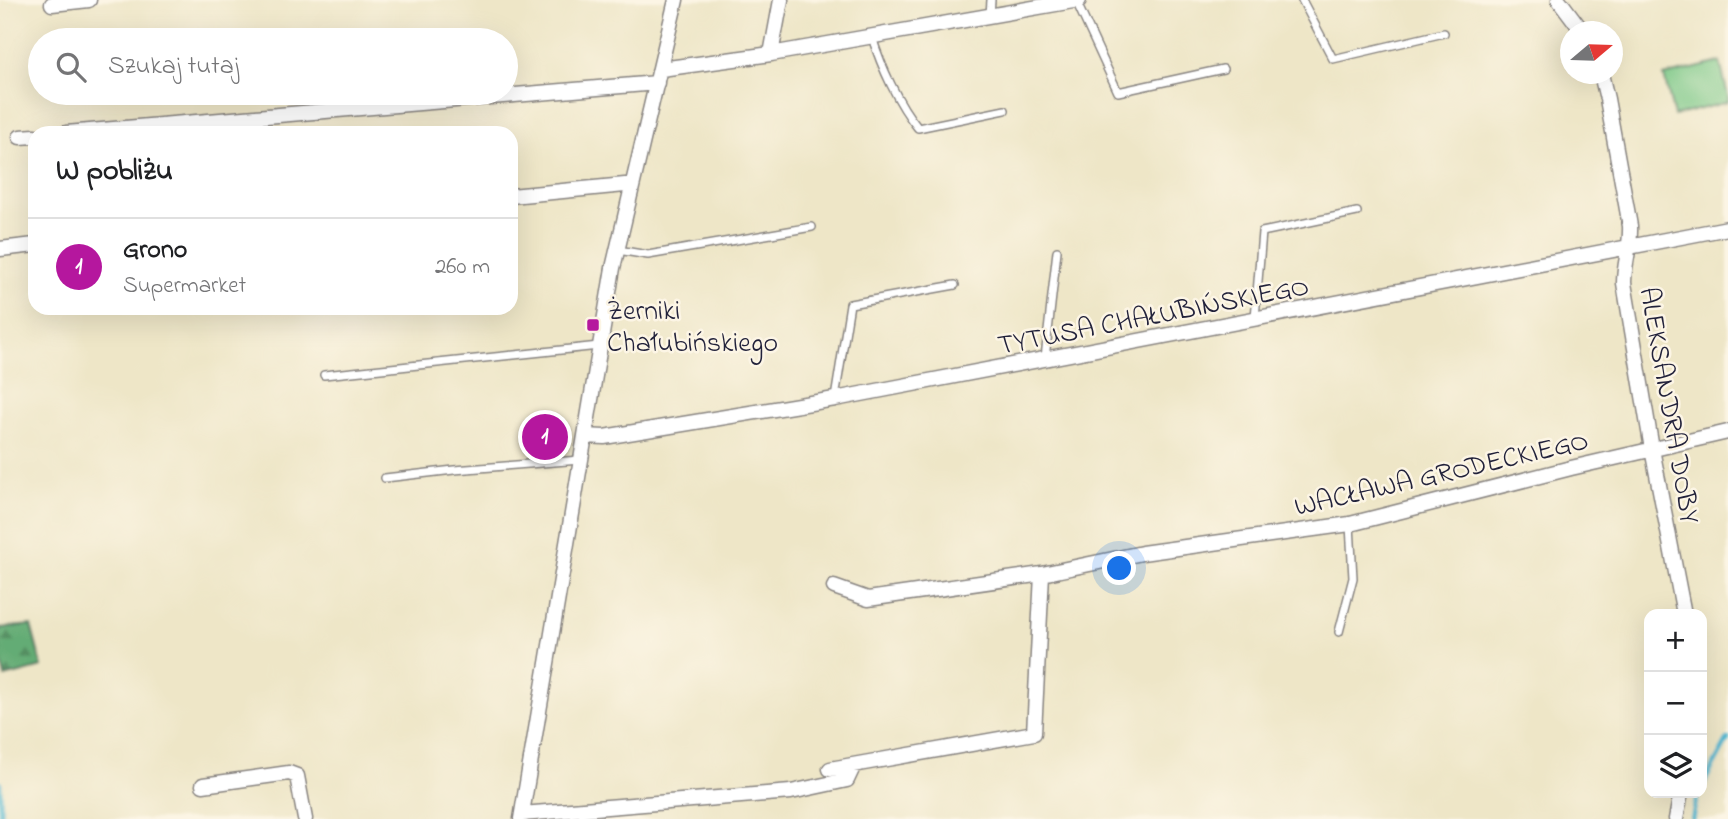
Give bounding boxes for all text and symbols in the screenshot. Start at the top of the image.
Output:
north arrow [1560,21,1623,84]
search box [28,28,518,105]
icon: search [52,48,90,86]
text: Szukaj tutaj [108,48,239,86]
text: W pobliżu [56,150,173,194]
text: Grono [123,232,187,270]
text: 1 [75,251,83,284]
text: 260 m [435,251,490,284]
street label: TYTUSA CHAŁUBIŃSKIEGO [994,267,1313,368]
text: Supermarket [123,270,246,303]
street label: ALEKSANDRA DOBY [1627,284,1709,527]
place label: Żerniki Chałubińskiego [607,292,778,365]
marker: Żerniki Chałubińskiego [585,317,601,333]
pin: 1 [522,411,568,463]
street label: WACŁAWA GRODECKIEGO [1291,422,1593,529]
your location [1102,551,1136,585]
map controls [1644,609,1707,798]
button: + [1644,609,1707,672]
button: − [1644,672,1707,735]
button: layers [1644,735,1707,798]

